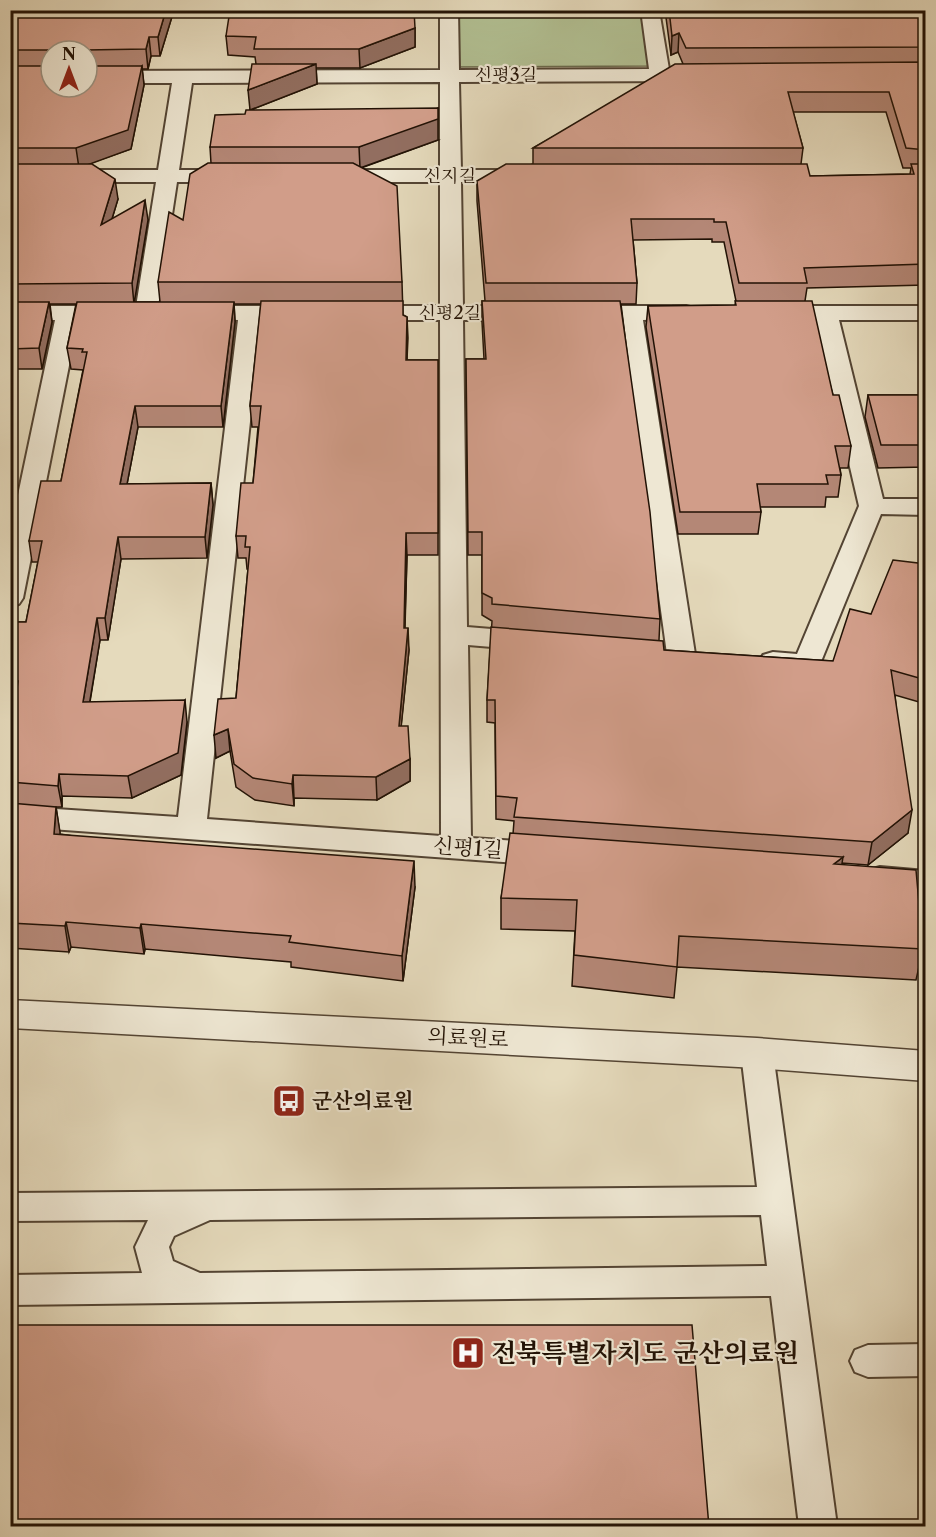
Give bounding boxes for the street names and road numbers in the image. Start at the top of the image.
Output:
street label: 신평3길 [475,64,537,86]
street label: 신지길 [424,165,476,187]
street label: 신평2길 [419,302,481,324]
street label: 신평1길 [432,833,504,862]
street label: 의료원로 [427,1023,509,1052]

